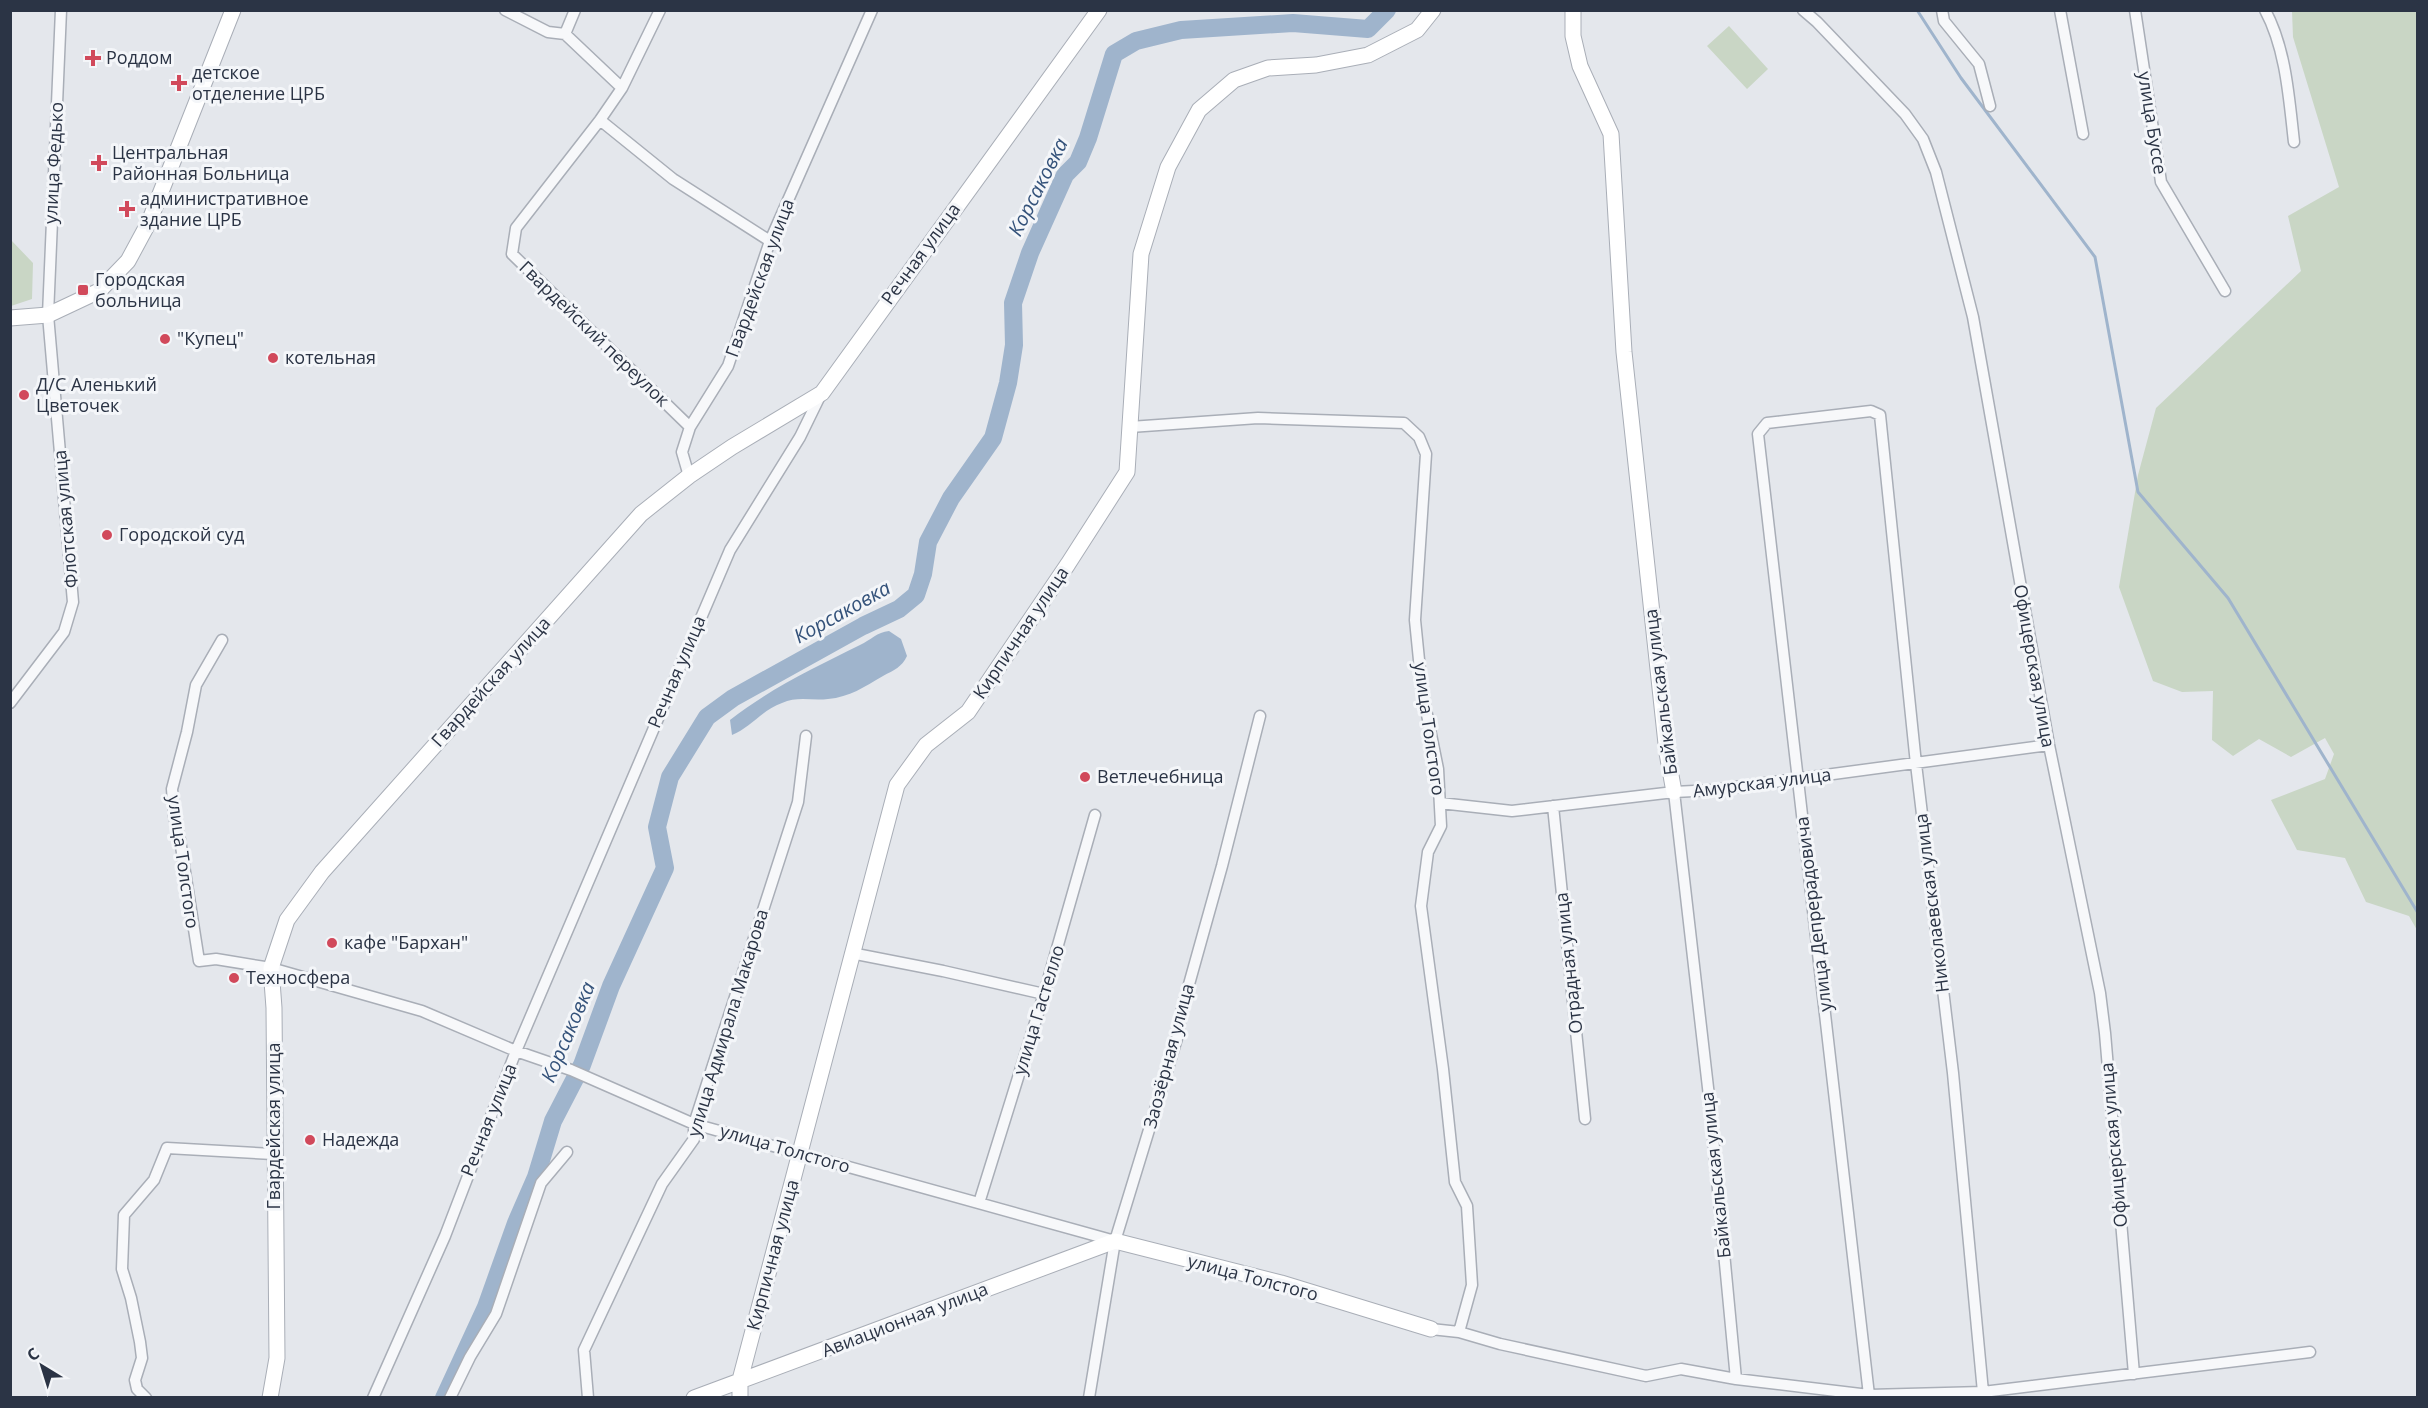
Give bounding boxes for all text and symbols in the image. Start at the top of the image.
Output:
place label: Роддом [106,45,172,69]
marker: Роддом [84,49,102,67]
place label: детское отделение ЦРБ [192,60,325,105]
street label: улица Буссе [2133,70,2173,176]
marker: детское отделение ЦРБ [170,74,188,92]
street label: улица Федько [38,101,68,225]
water label: Корсаковка [1001,133,1074,241]
place label: Центральная Районная Больница [112,140,289,185]
marker: Центральная Районная Больница [90,154,108,172]
place label: административное здание ЦРБ [140,186,309,231]
street label: Гвардейская улица [719,195,799,360]
street label: Речная улица [875,198,965,309]
marker: административное здание ЦРБ [118,200,136,218]
street label: Гвардейский переулок [514,255,675,412]
place label: Городская больница [95,267,185,312]
marker: Городская больница [76,283,90,297]
place label: "Купец" [177,326,244,350]
marker: "Купец" [158,332,172,346]
place label: котельная [285,345,376,369]
marker: котельная [266,351,280,365]
place label: Д/С Аленький Цветочек [36,372,157,417]
marker: Д/С Аленький Цветочек [17,388,31,402]
street label: Флотская улица [47,449,83,589]
place label: Городской суд [119,522,244,546]
marker: Городской суд [100,528,114,542]
street label: Кирпичная улица [967,561,1073,703]
water label: Корсаковка [788,574,895,649]
street label: Офицерская улица [2009,582,2061,749]
street label: Байкальская улица [1638,608,1682,777]
street label: Гвардейская улица [425,611,555,751]
street label: Речная улица [642,612,711,731]
street label: улица Толстого [1409,661,1451,797]
street label: Амурская улица [1691,762,1832,802]
place label: Ветлечебница [1097,764,1223,788]
marker: Ветлечебница [1078,770,1092,784]
street label: улица Толстого [163,794,205,930]
street label: Николаевская улица [1908,812,1954,994]
street label: улица Депрерадовича [1789,815,1837,1013]
street label: Отрадная улица [1549,891,1587,1035]
street label: улица Адмирала Макарова [681,906,773,1139]
place label: кафе "Бархан" [344,930,468,954]
marker: кафе "Бархан" [325,936,339,950]
street label: улица Гастелло [1007,942,1069,1078]
place label: Техносфера [246,965,350,989]
marker: Техносфера [227,971,241,985]
water label: Корсаковка [534,977,601,1086]
street label: Заозёрная улица [1137,981,1199,1131]
street label: Гвардейская улица [261,1042,285,1210]
street label: Речная улица [454,1060,522,1180]
street label: Офицерская улица [2094,1062,2132,1228]
street label: Байкальская улица [1694,1091,1736,1260]
street label: улица Толстого [717,1118,853,1178]
place label: Надежда [322,1127,399,1151]
marker: Надежда [303,1133,317,1147]
street label: Кирпичная улица [740,1177,804,1333]
street label: улица Толстого [1185,1248,1321,1306]
street label: Авиационная улица [818,1276,991,1362]
north arrow [12,1336,72,1396]
text: С [22,1342,44,1366]

